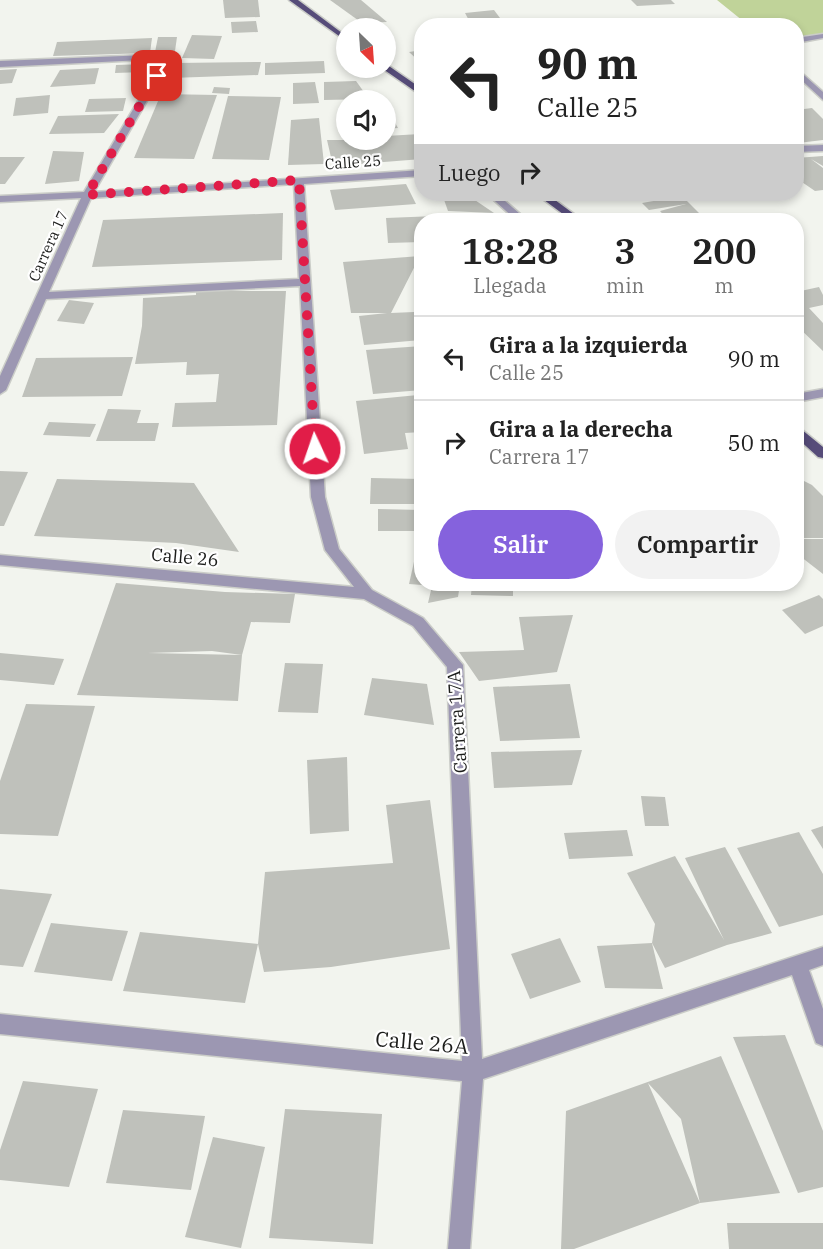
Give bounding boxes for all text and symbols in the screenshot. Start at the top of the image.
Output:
north arrow [336,18,396,78]
map controls [336,18,396,150]
text: 90 m [537,36,638,91]
icon: left [438,42,516,120]
pin [131,50,182,101]
icon: arrive [140,59,173,92]
text: Calle 25 [537,89,638,124]
button: sound [336,90,396,150]
street label: Calle 25 [324,151,382,173]
icon: right [513,156,546,189]
text: Luego [438,158,501,187]
street label: Carrera 17 [24,208,72,284]
text: 18:28 [461,227,559,274]
text: 3 [614,227,636,274]
text: 200 [692,227,757,274]
text: Llegada [473,272,547,299]
text: min [606,272,644,299]
text: m [715,272,734,299]
text: Gira a la izquierda [489,330,688,359]
icon: left [438,342,471,375]
text: 90 m [728,344,780,373]
text: Calle 25 [489,359,564,386]
text: Gira a la derecha [489,414,673,443]
position arrow [283,417,347,481]
icon: right [438,426,471,459]
text: 50 m [728,428,780,457]
text: Carrera 17 [489,443,590,470]
button: Salir [438,510,603,579]
button: Compartir [615,510,780,579]
street label: Calle 26 [150,543,220,571]
street label: Carrera 17A [442,669,472,774]
street label: Calle 26A [374,1024,470,1060]

